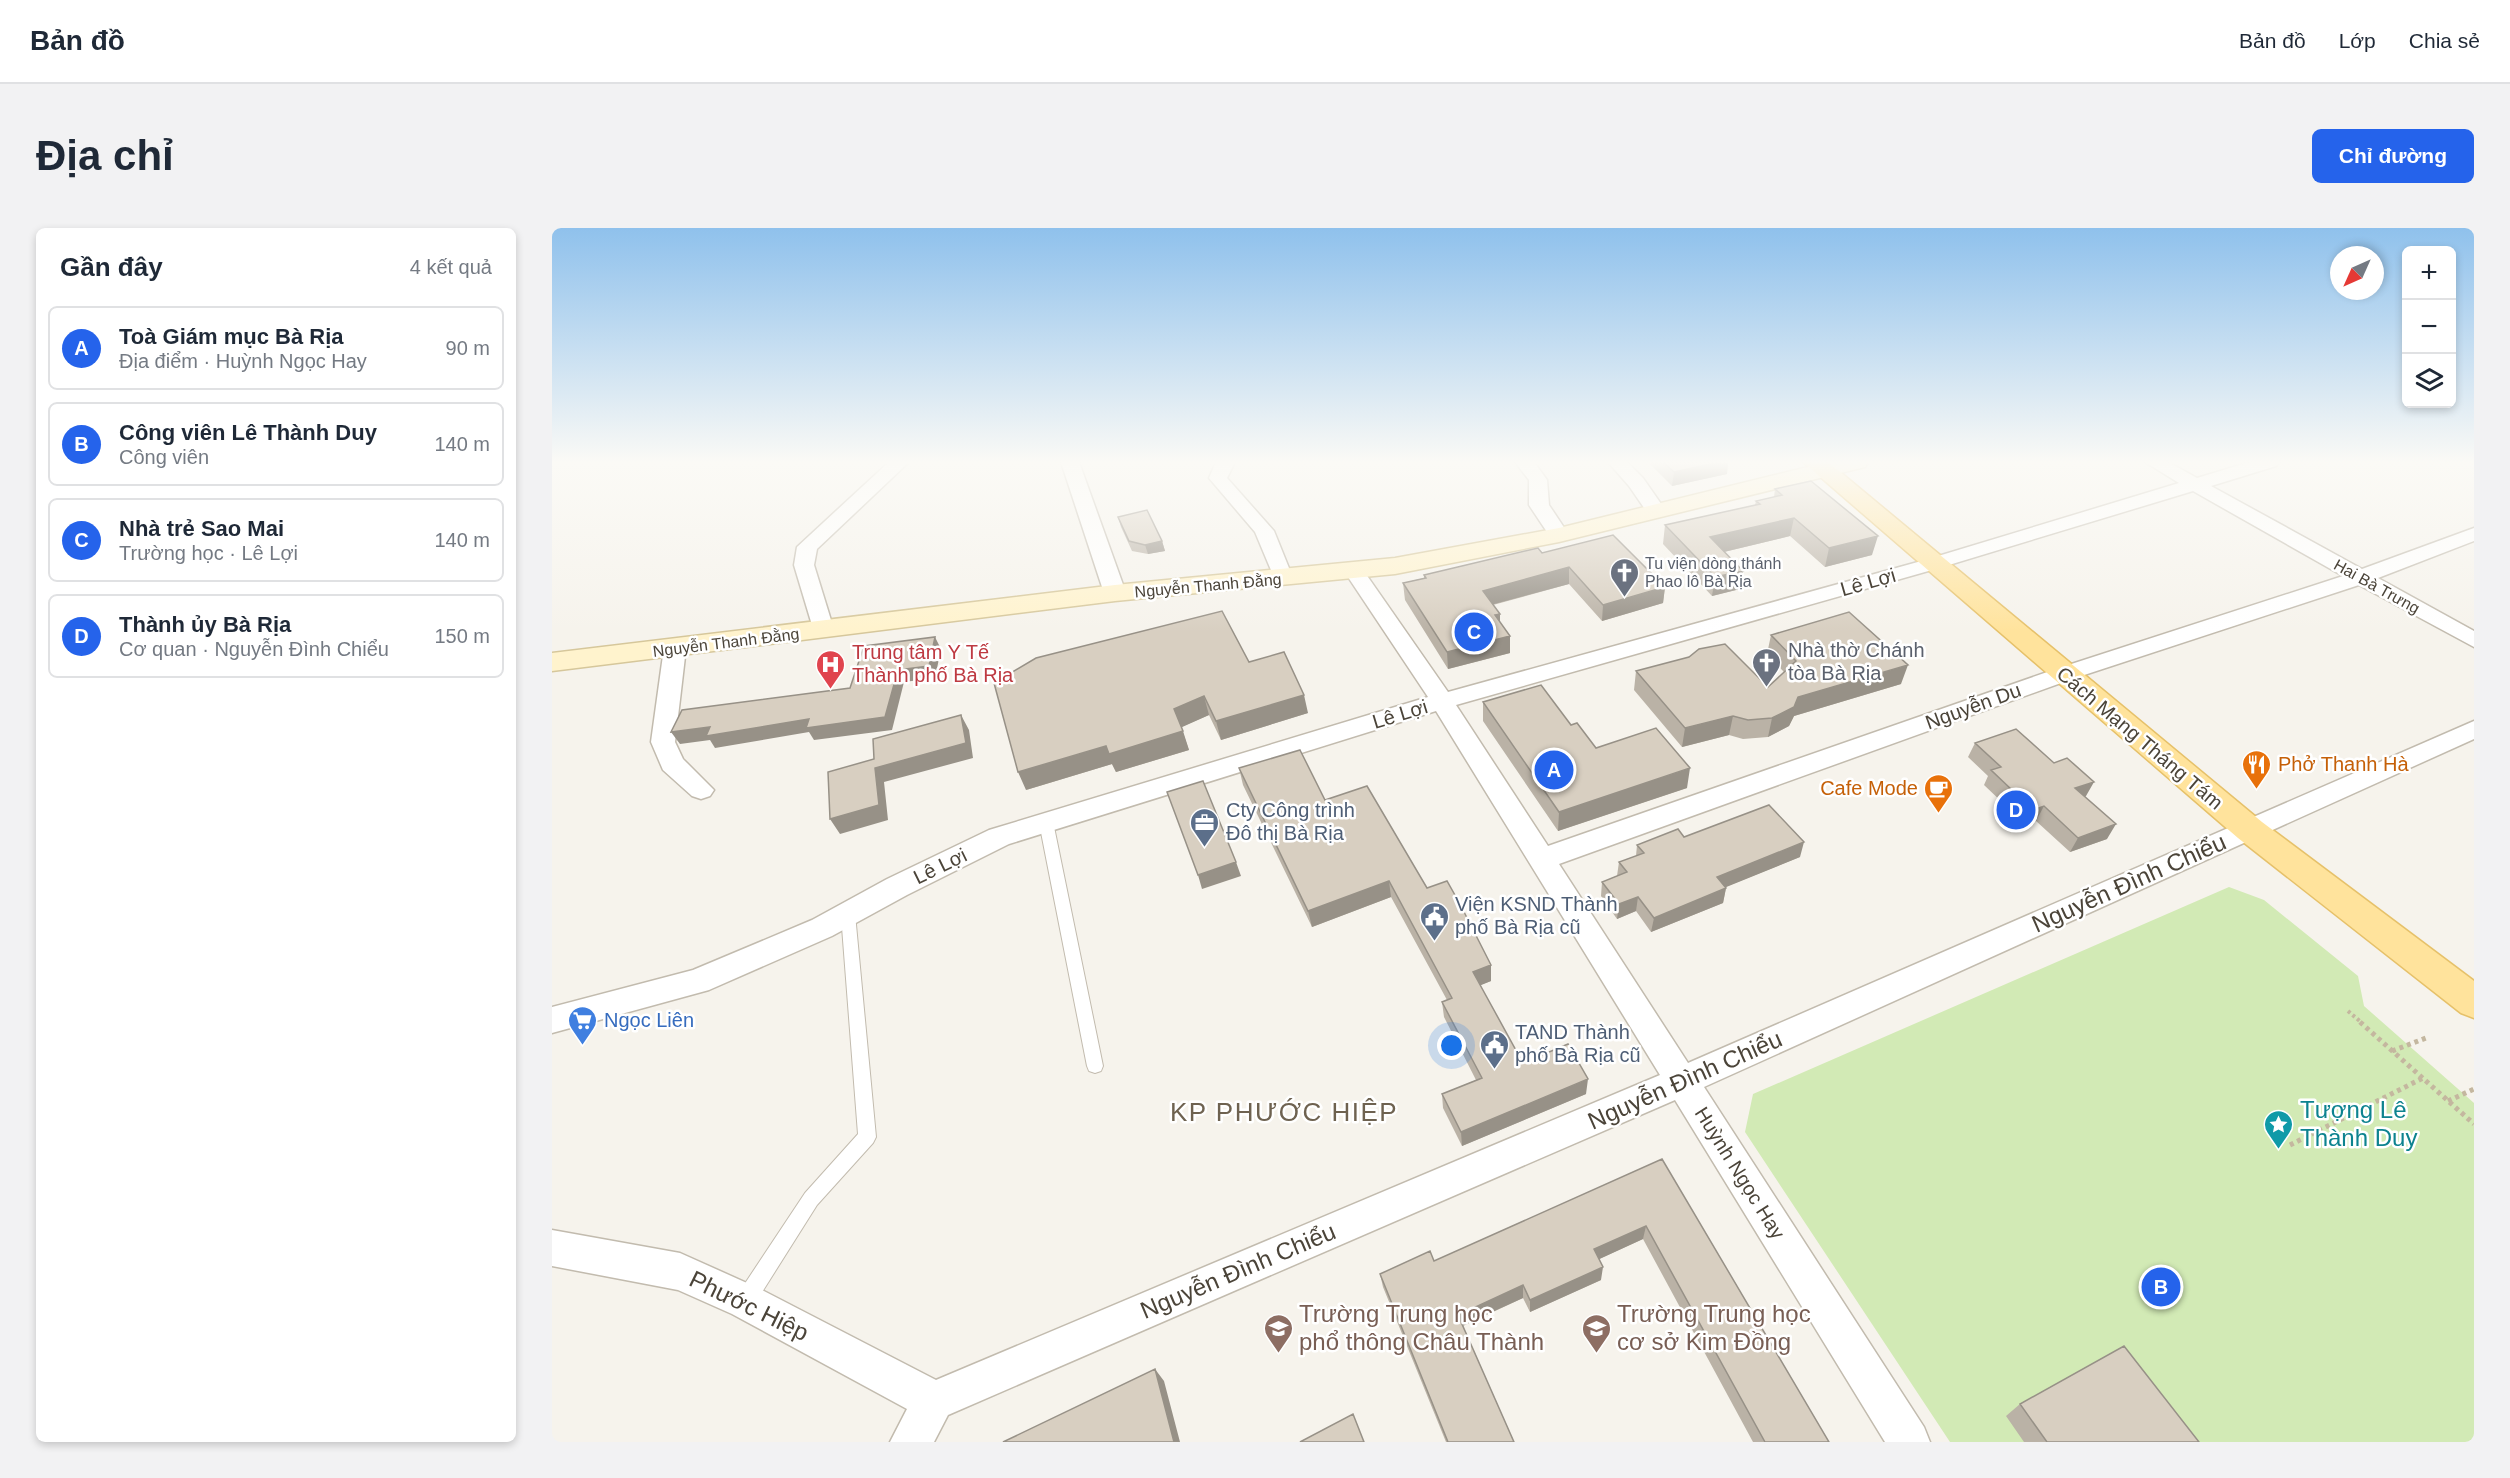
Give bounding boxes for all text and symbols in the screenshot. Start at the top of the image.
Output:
text: Bản đồ [30,25,125,56]
text: Bản đồ [2239,29,2306,52]
text: Lớp [2339,29,2376,52]
text: Chia sẻ [2409,29,2480,52]
button: Chỉ đường [2312,129,2474,183]
text: Địa chỉ [36,132,174,179]
north arrow [2330,246,2384,300]
map controls [2402,246,2456,408]
button: + [2402,246,2456,300]
text: Gần đây [60,252,163,282]
text: 4 kết quả [410,256,492,278]
button: − [2402,300,2456,354]
text: Toà Giám mục Bà Rịa [119,324,344,349]
text: A [74,337,89,359]
text: 90 m [446,337,490,359]
text: Địa điểm · Huỳnh Ngọc Hay [119,350,367,372]
button: layers [2402,354,2456,408]
text: Công viên Lê Thành Duy [119,420,377,445]
text: B [74,433,89,455]
text: 140 m [434,433,490,455]
text: Công viên [119,446,209,468]
text: Nhà trẻ Sao Mai [119,516,284,541]
text: C [74,529,89,551]
text: 140 m [434,529,490,551]
text: Trường học · Lê Lợi [119,542,298,564]
place label: Tu viện dòng thánh Phao lô Bà Rịa [1645,555,1781,590]
church icon: Tu viện dòng thánh Phao lô Bà Rịa [1608,556,1640,598]
street label: Hai Bà Trưng [2331,556,2423,617]
street label: Lê Lợi [1838,564,1898,600]
street label: Nguyễn Thanh Đằng [1134,570,1282,600]
pin: C [1454,610,1494,654]
text: Thành ủy Bà Rịa [119,612,291,637]
street label: Nguyễn Thanh Đằng [652,624,800,660]
text: D [74,625,89,647]
text: 150 m [434,625,490,647]
text: Cơ quan · Nguyễn Đình Chiểu [119,638,389,660]
place label: Nhà thờ Chánh tòa Bà Rịa [1788,639,1925,684]
place label: Trung tâm Y Tế Thành phố Bà Rịa [852,641,1014,686]
church icon: Nhà thờ Chánh tòa Bà Rịa [1751,646,1783,688]
hospital icon: Trung tâm Y Tế Thành phố Bà Rịa [815,648,847,690]
street label: Cách Mạng Tháng Tám [2053,662,2227,814]
street label: Nguyễn Du [1922,679,2024,733]
street label: Lê Lợi [1370,695,1430,733]
pin: A [1534,748,1574,792]
restaurant icon: Phở Thanh Hà [2241,748,2273,790]
place label: Phở Thanh Hà [2278,753,2409,775]
cafe icon: Cafe Mode [1923,772,1955,814]
place label: Cafe Mode [1820,777,1918,799]
pin: D [1996,788,2036,832]
place label: Cty Công trình Đô thị Bà Rịa [1226,799,1355,844]
office icon: Cty Công trình Đô thị Bà Rịa [1189,806,1221,848]
street label: Nguyễn Đình Chiểu [2028,828,2230,937]
street label: Lê Lợi [910,844,970,888]
place label: Viện KSND Thành phố Bà Rịa cũ [1455,893,1618,938]
public building icon: Viện KSND Thành phố Bà Rịa cũ [1418,900,1450,942]
supermarket icon: Ngọc Liên [567,1004,599,1046]
place label: Ngọc Liên [604,1009,694,1031]
place label: TAND Thành phố Bà Rịa cũ [1515,1021,1641,1066]
street label: Nguyễn Đình Chiểu [1584,1025,1786,1134]
public building icon: TAND Thành phố Bà Rịa cũ [1478,1028,1510,1070]
your location [1437,1031,1466,1060]
place label: Tượng Lê Thành Duy [2300,1096,2417,1151]
district label: KP PHƯỚC HIỆP [1170,1097,1398,1127]
street label: Huỳnh Ngọc Hay [1691,1103,1789,1243]
place icon: Tượng Lê Thành Duy [2263,1108,2295,1150]
street label: Nguyễn Đình Chiểu [1136,1217,1339,1324]
pin: B [2142,1264,2180,1310]
street label: Phước Hiệp [685,1265,813,1346]
place label: Trường Trung học phổ thông Châu Thành [1299,1300,1544,1355]
place label: Trường Trung học cơ sở Kim Đồng [1617,1300,1811,1355]
school or university icon: Trường Trung học phổ thông Châu Thành [1262,1312,1294,1354]
school or university icon: Trường Trung học cơ sở Kim Đồng [1580,1312,1612,1354]

